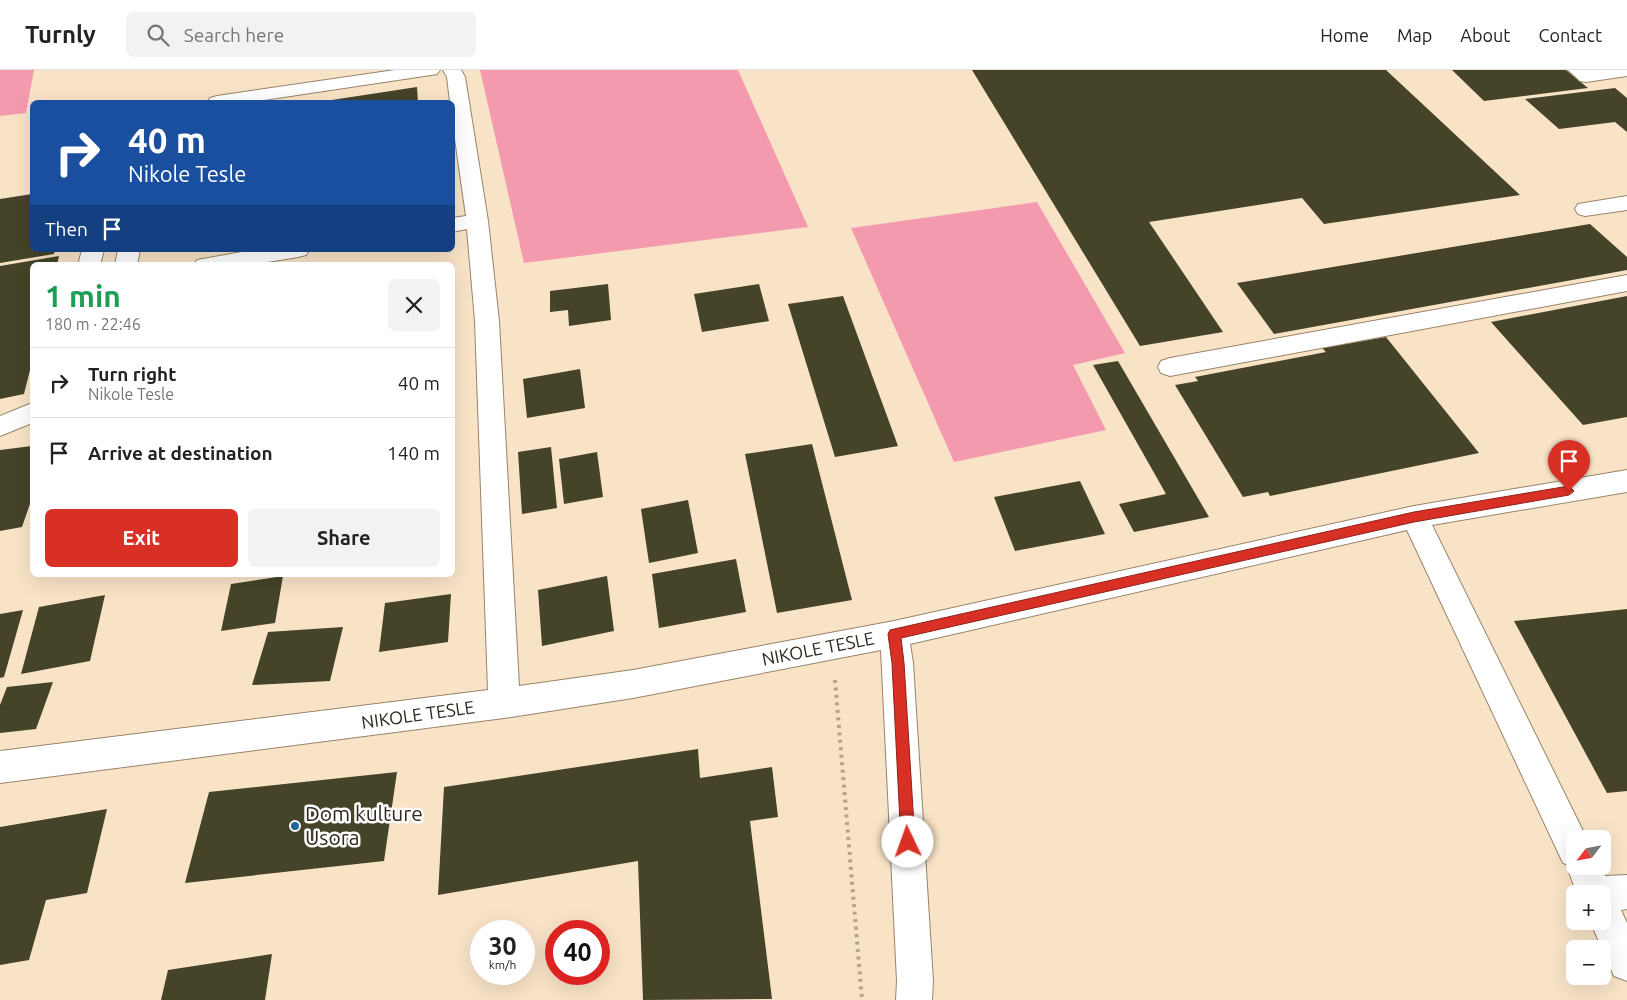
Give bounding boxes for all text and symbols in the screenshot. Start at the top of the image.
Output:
search box [126,12,476,57]
text: Turnly [25,21,96,48]
icon: search [144,21,172,49]
text: Search here [184,24,284,46]
text: Home [1320,25,1369,45]
text: Map [1397,25,1432,45]
text: About [1460,25,1510,45]
text: Contact [1538,25,1602,45]
icon: right [45,120,110,185]
text: 40 m [128,120,206,160]
text: Nikole Tesle [128,161,246,186]
icon: arrive [98,215,126,243]
text: Then [45,218,88,240]
text: 1 min [45,279,121,313]
button: close [388,279,440,331]
text: 180 m · 22:46 [45,315,141,333]
text: Turn right [88,363,176,385]
icon: right [45,369,73,397]
text: 40 m [398,372,440,394]
text: Nikole Tesle [88,385,174,403]
icon: arrive [45,439,73,467]
pin [1548,440,1590,491]
text: Arrive at destination [88,442,273,464]
text: 140 m [387,442,440,464]
icon: arrive [1555,447,1583,475]
button: Exit [45,509,238,567]
button: Share [248,509,440,567]
street label: NIKOLE TESLE [760,627,876,669]
street label: NIKOLE TESLE [360,696,476,732]
place label: Dom kulture Usora [305,801,423,849]
position arrow [881,815,933,867]
marker: Dom kulture Usora [289,820,301,832]
north arrow [1566,830,1611,875]
map controls [1566,830,1611,985]
button: + [1566,885,1611,930]
speed limit sign: 40 [545,920,610,985]
text: 30 [488,932,517,960]
button: − [1566,940,1611,985]
text: km/h [489,958,516,971]

